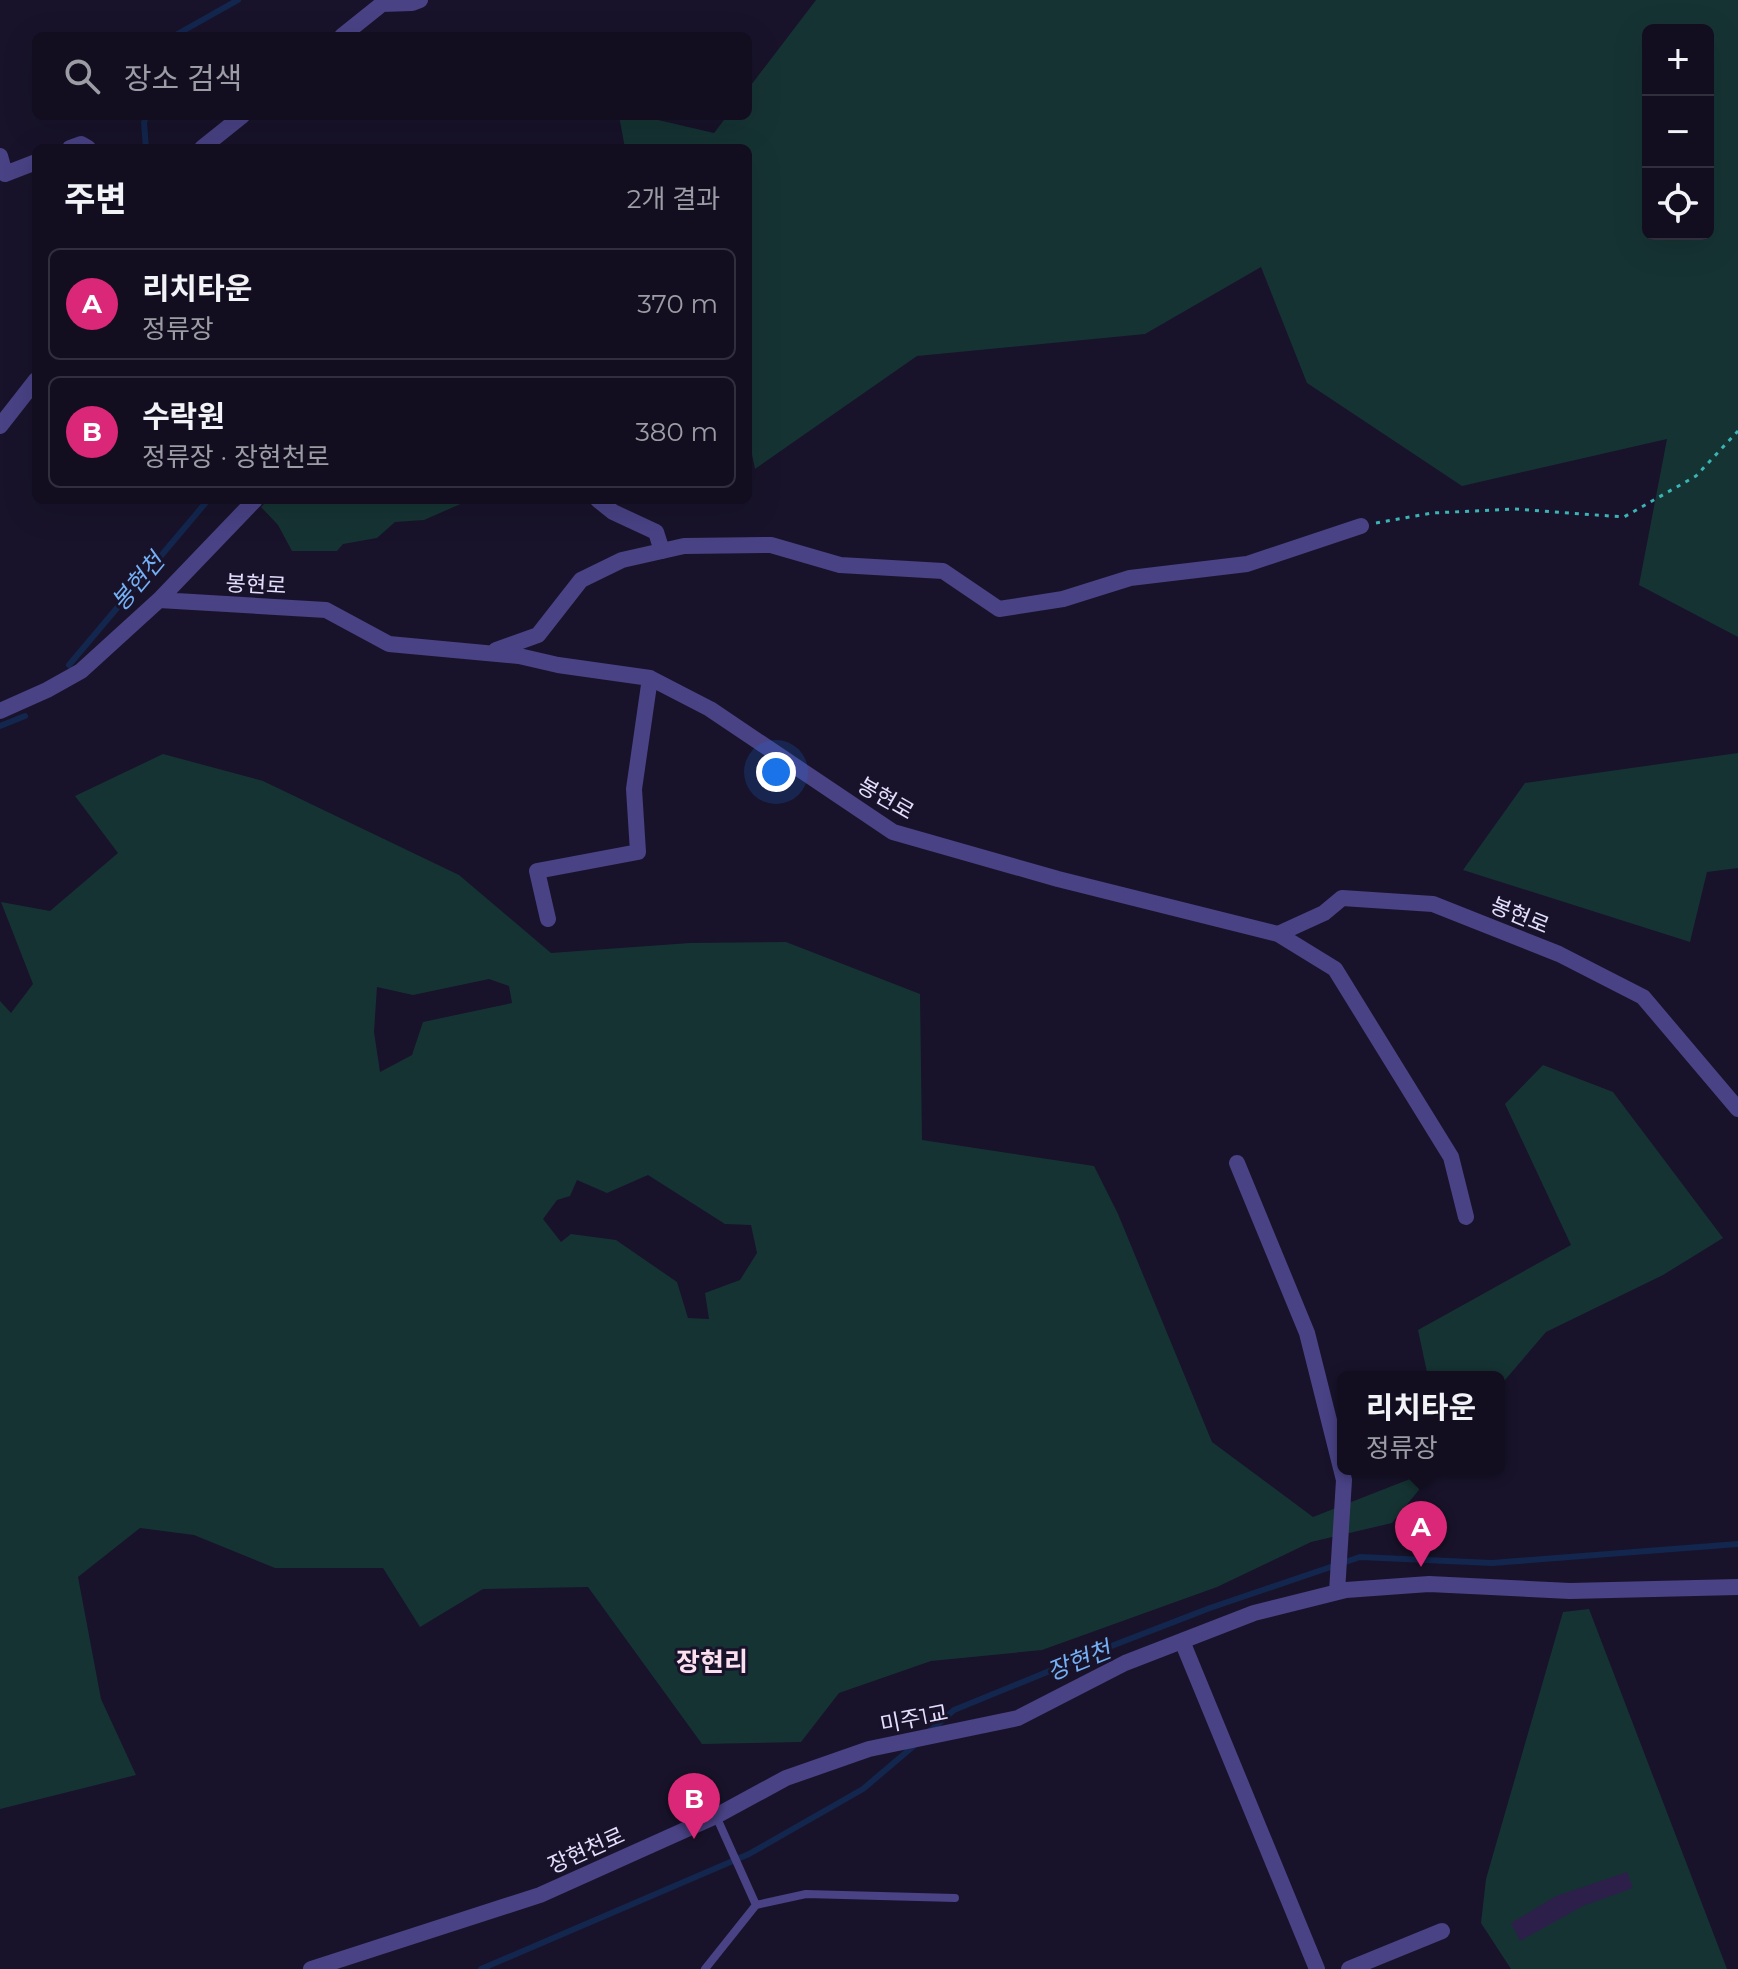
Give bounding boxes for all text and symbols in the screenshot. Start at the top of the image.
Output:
map controls [1642,24,1714,240]
button: + [1642,24,1714,96]
search box [32,32,752,120]
icon: search [60,54,104,98]
text: 장소 검색 [124,60,242,97]
button: − [1642,96,1714,168]
button: locate [1642,168,1714,240]
text: 주변 [64,178,127,220]
text: 2개 결과 [627,183,720,215]
text: 리치타운 [142,270,252,307]
text: A [82,288,102,320]
text: 370 m [637,288,718,320]
text: 정류장 [142,313,214,345]
text: 수락원 [142,398,225,435]
text: B [82,416,102,448]
text: 380 m [635,416,718,448]
text: 정류장 · 장현천로 [142,441,330,473]
water label: 봉현천 [105,545,172,616]
street label: 봉현로 [225,569,287,600]
your location [756,752,796,792]
street label: 봉현로 [853,772,919,825]
street label: 봉현로 [1487,892,1553,939]
popup [1337,1371,1505,1475]
text: 리치타운 [1366,1389,1476,1426]
text: 정류장 [1366,1432,1438,1464]
pin: A [1395,1501,1447,1567]
water label: 장현천 [1043,1634,1118,1686]
district label: 장현리 [676,1646,748,1678]
street label: 미주1교 [878,1699,950,1738]
pin: B [668,1773,720,1839]
street label: 장현천로 [544,1822,629,1879]

